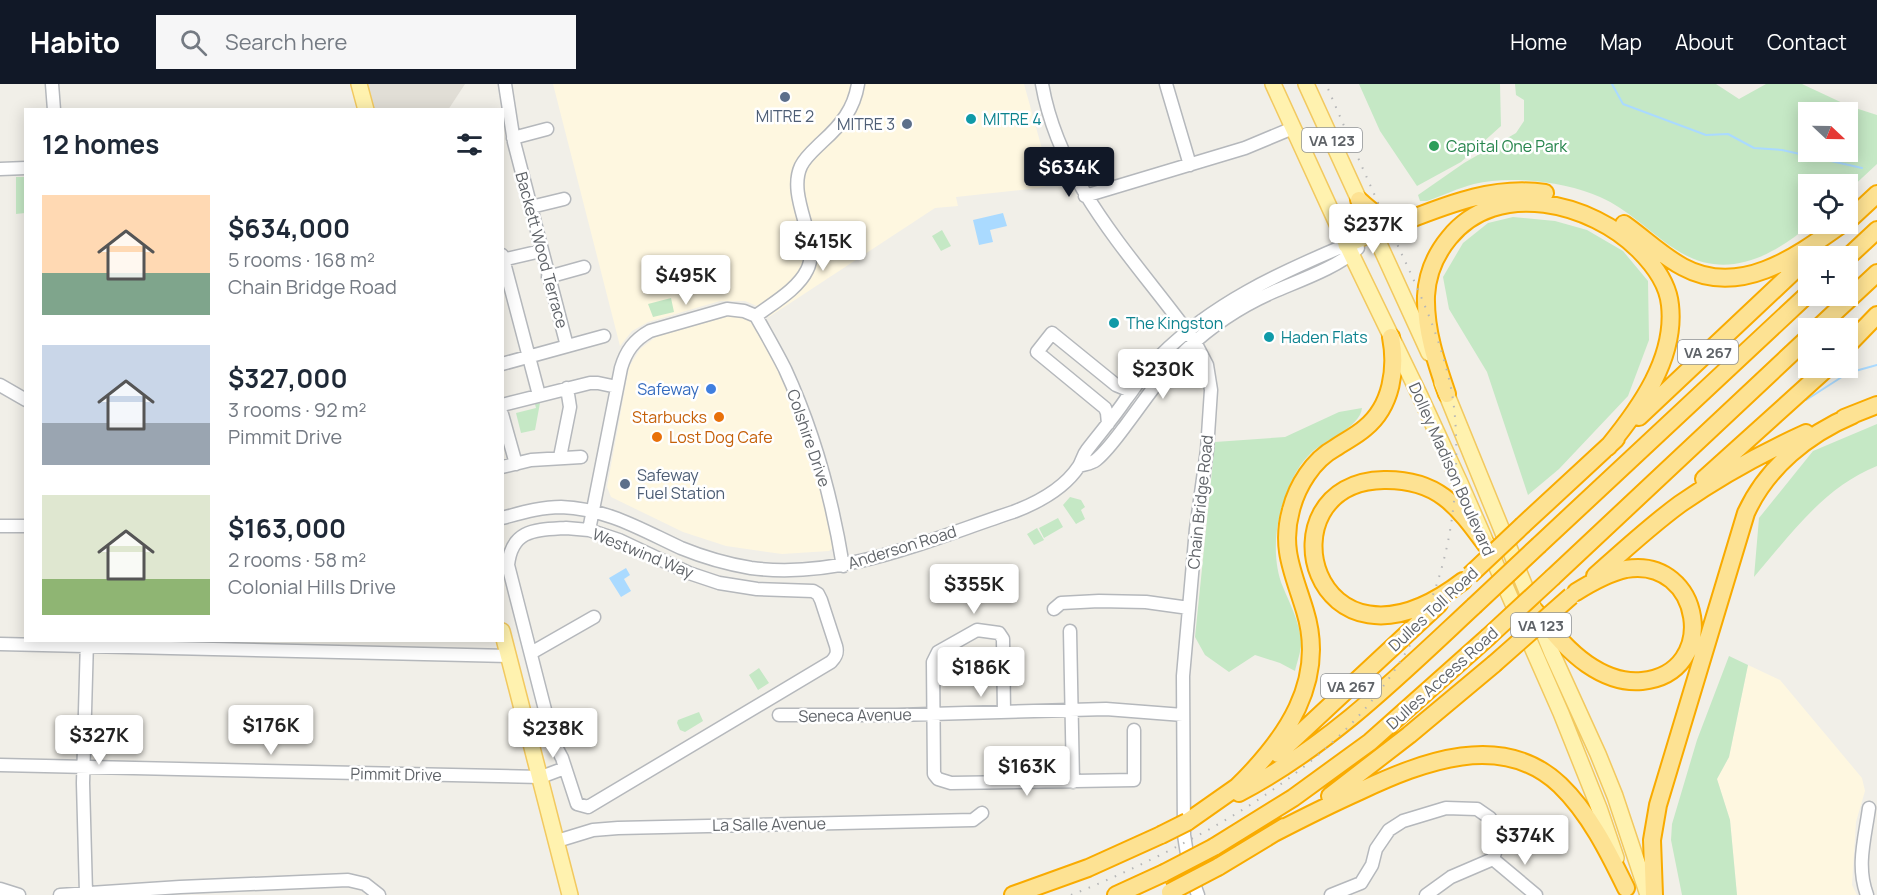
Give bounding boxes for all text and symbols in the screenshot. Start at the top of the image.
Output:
search box [156,15,576,69]
text: Habito [30,23,120,61]
icon: search [177,26,210,59]
text: Search here [225,27,347,57]
text: Home [1510,28,1567,56]
text: Map [1600,28,1642,56]
text: About [1675,28,1734,56]
text: Contact [1767,28,1847,56]
marker: MITRE 2 [778,90,792,104]
north arrow [1798,102,1858,162]
map controls [1798,102,1858,378]
place label: MITRE 2 [756,105,814,127]
place label: MITRE 4 [983,108,1042,130]
marker: MITRE 4 [964,112,978,126]
place label: MITRE 3 [837,113,895,135]
marker: MITRE 3 [900,117,914,131]
text: 12 homes [42,126,159,162]
icon: filters [453,128,486,161]
road number: VA 123 [1302,128,1362,152]
place label: Capital One Park [1446,135,1568,157]
marker: Capital One Park [1427,139,1441,153]
pin: $634K [1027,147,1111,198]
text: $634K [1038,153,1100,180]
street label: Backett Wood Terrace [511,169,573,331]
button: locate [1798,174,1858,234]
pin: $237K [1331,204,1415,255]
text: $634,000 [228,210,350,246]
text: $237K [1343,210,1403,237]
icon: home [90,219,162,291]
pin: $415K [781,221,865,272]
text: $415K [794,227,852,254]
text: 5 rooms · 168 m² [228,246,375,273]
button: + [1798,246,1858,306]
pin: $495K [644,255,728,306]
text: $495K [655,261,717,288]
text: Chain Bridge Road [228,273,397,300]
place label: The Kingston [1126,312,1223,334]
marker: The Kingston [1107,316,1121,330]
button: − [1798,318,1858,378]
place label: Haden Flats [1281,326,1368,348]
marker: Haden Flats [1262,330,1276,344]
road number: VA 267 [1678,340,1738,364]
pin: $230K [1121,349,1205,400]
text: $230K [1132,355,1194,382]
text: $327,000 [228,360,348,396]
icon: home [90,369,162,441]
place label: Safeway [637,378,700,400]
street label: Dolley Madison Boulevard [1404,379,1500,559]
marker: Safeway [704,382,718,396]
street label: Colshire Drive [782,386,836,490]
text: 3 rooms · 92 m² [228,396,367,423]
place label: Starbucks [632,406,707,428]
marker: Starbucks [712,410,726,424]
text: Pimmit Drive [228,423,342,450]
place label: Lost Dog Cafe [669,426,772,448]
marker: Lost Dog Cafe [650,430,664,444]
street label: Chain Bridge Road [1182,434,1218,570]
place label: Safeway Fuel Station [637,464,725,504]
marker: Safeway Fuel Station [618,477,632,491]
text: $163,000 [228,510,346,546]
icon: home [90,519,162,591]
street label: Anderson Road [845,520,959,574]
street label: Westwind Way [589,523,697,584]
text: 2 rooms · 58 m² [228,546,366,573]
street label: Dulles Toll Road [1383,562,1483,656]
pin: $355K [932,564,1016,615]
text: $355K [944,570,1004,597]
text: Colonial Hills Drive [228,573,396,600]
road number: VA 123 [1511,613,1571,637]
street label: Dulles Access Road [1381,622,1503,734]
pin: $186K [939,647,1023,698]
text: $186K [952,653,1010,680]
road number: VA 267 [1321,674,1381,698]
street label: Seneca Avenue [798,703,912,727]
pin: $176K [229,705,313,756]
pin: $238K [511,708,595,759]
text: $176K [242,711,300,738]
text: $238K [522,714,584,741]
pin: $327K [57,715,141,766]
text: $327K [69,721,129,748]
pin: $163K [985,746,1069,797]
text: $163K [998,752,1056,779]
street label: Pimmit Drive [350,762,442,786]
street label: La Salle Avenue [712,812,826,836]
pin: $374K [1483,815,1567,866]
text: $374K [1495,821,1555,848]

